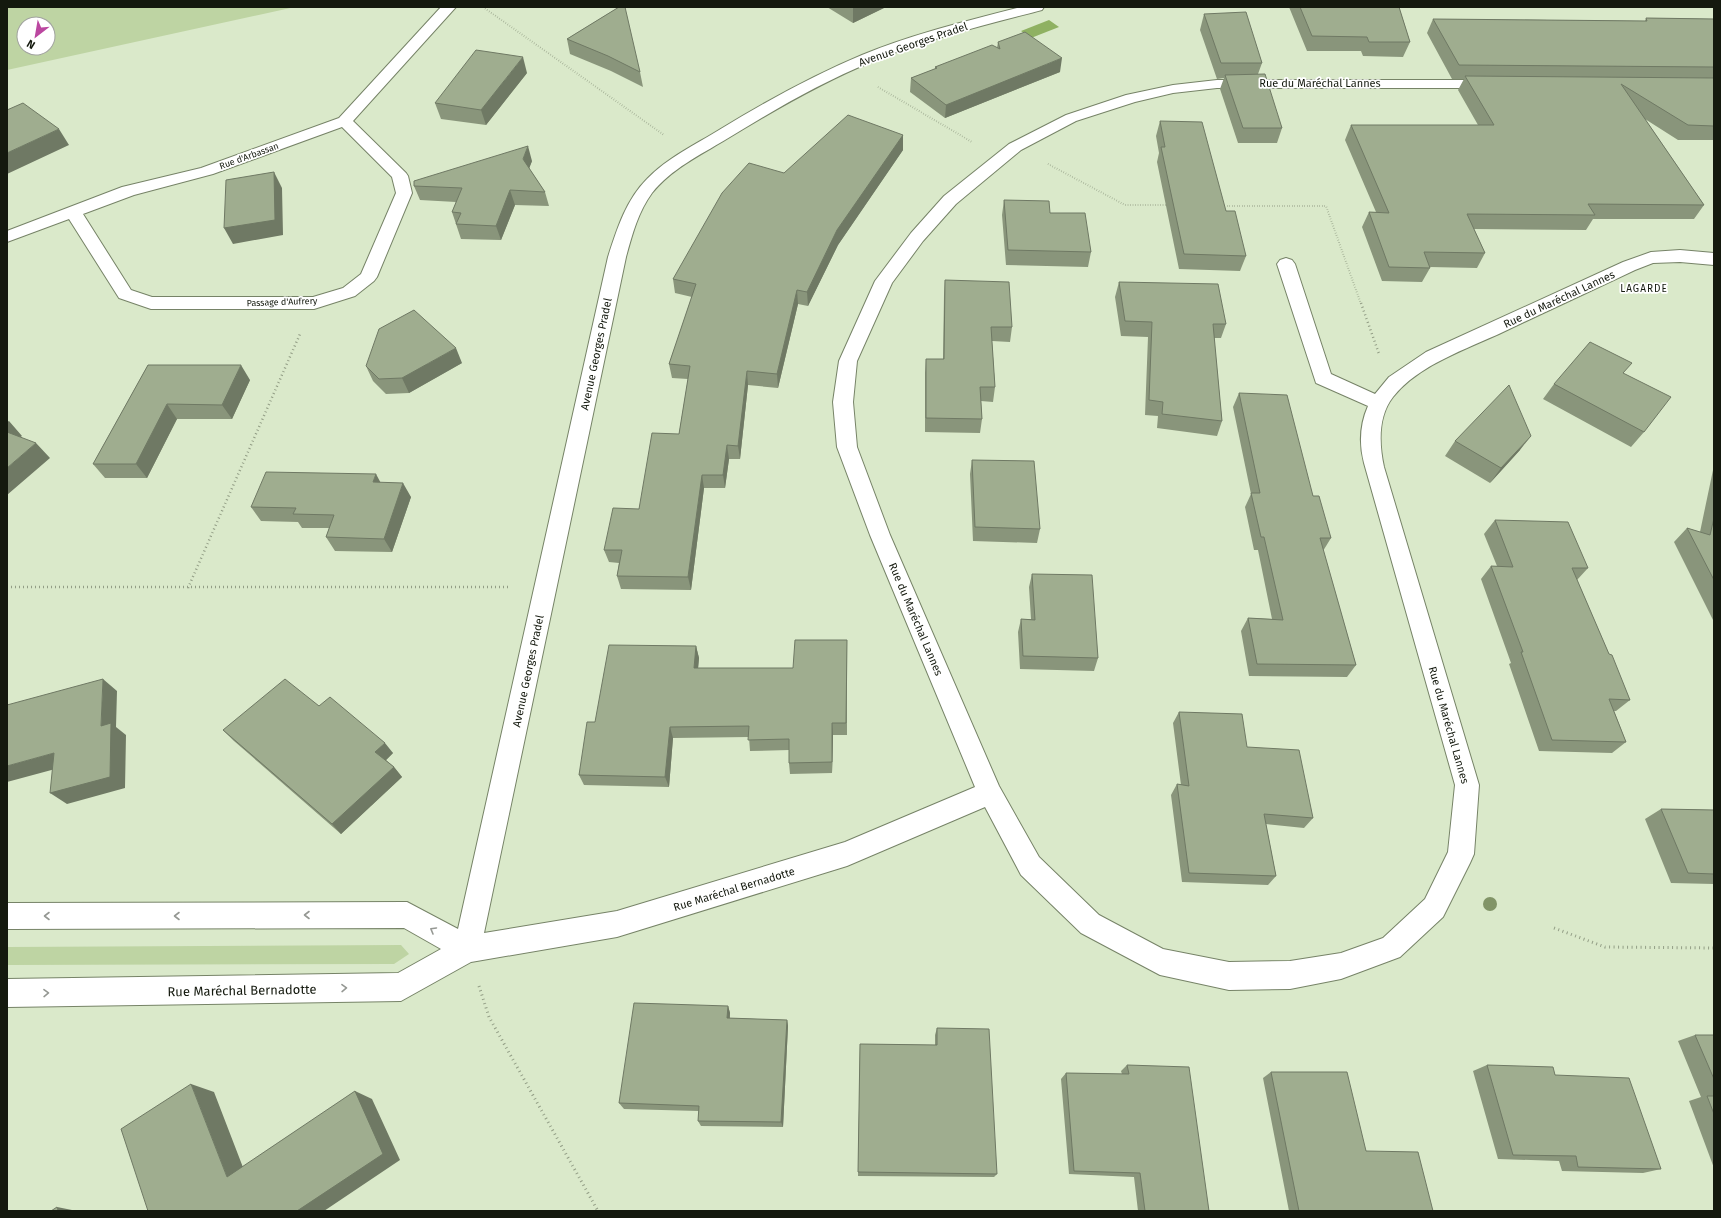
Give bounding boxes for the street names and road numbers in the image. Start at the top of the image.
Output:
street label: Avenue Georges Pradel [857,20,969,69]
street label: Rue du Maréchal Lannes [1259,77,1381,90]
street label: Rue d'Arbassan [218,141,280,171]
street label: Rue du Maréchal Lannes [1501,268,1617,331]
street label: Passage d'Aufrery [246,296,318,308]
street label: Avenue Georges Pradel [578,297,615,411]
street label: Rue du Maréchal Lannes [886,561,945,678]
street label: Avenue Georges Pradel [510,614,547,728]
street label: Rue du Maréchal Lannes [1426,665,1471,785]
street label: Rue Maréchal Bernadotte [672,865,796,914]
street label: Rue Maréchal Bernadotte [167,982,317,999]

